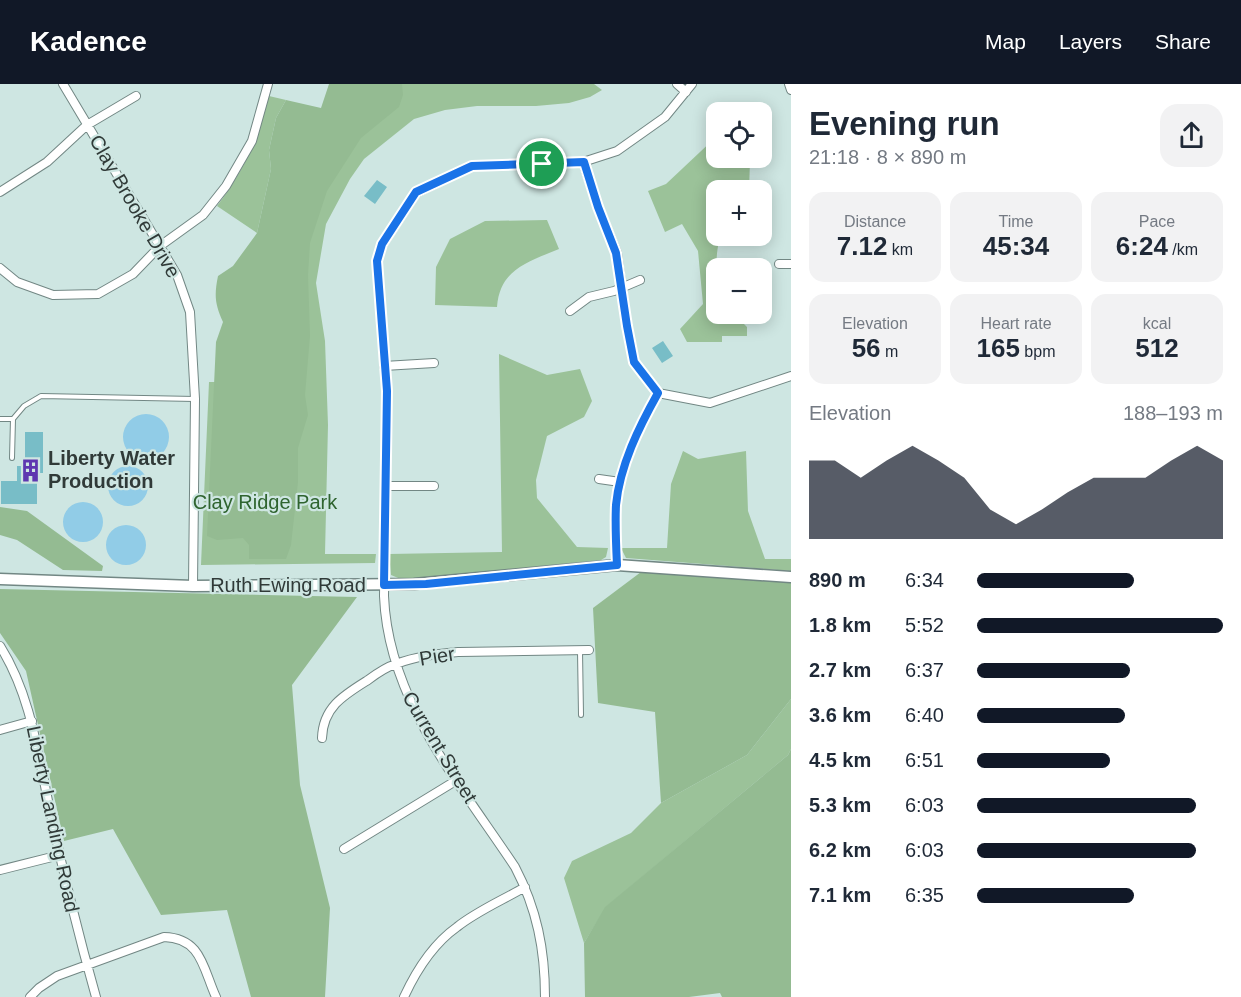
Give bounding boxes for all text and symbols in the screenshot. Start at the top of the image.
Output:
text: Kadence [30,26,147,57]
text: Map [985,30,1026,53]
text: Layers [1059,30,1122,53]
text: Share [1155,30,1211,53]
map controls [706,102,772,324]
button: locate [706,102,772,168]
button: share [1160,104,1223,167]
text: Evening run [809,105,1000,142]
street label: Clay Brooke Drive [85,131,185,281]
pin [516,138,567,189]
text: 21:18 · 8 × 890 m [809,146,966,168]
icon: arrive [525,147,558,180]
button: + [706,180,772,246]
text: Distance [844,213,906,230]
text: Time [999,213,1033,230]
text: Pace [1139,213,1175,230]
text: 7.12 [837,231,887,261]
text: 45:34 [983,231,1049,261]
text: 6:24 [1116,231,1168,261]
text: km [887,241,913,258]
text: /km [1168,241,1198,258]
button: − [706,258,772,324]
text: Elevation [842,315,908,332]
text: Heart rate [980,315,1052,332]
text: kcal [1143,315,1171,332]
text: 56 [852,333,881,363]
text: 165 [977,333,1020,363]
text: 512 [1135,333,1179,363]
text: m [881,343,898,360]
text: bpm [1020,343,1055,360]
text: Elevation [809,402,891,424]
text: 188–193 m [1123,402,1223,424]
place label: Liberty Water Production [48,447,175,492]
building icon: Liberty Water Production [17,457,43,483]
park label: Clay Ridge Park [193,491,338,513]
text: 890 m [809,569,866,591]
text: 6:34 [905,569,944,591]
street label: Ruth Ewing Road [210,574,366,596]
text: 1.8 km [809,614,871,636]
text: 5:52 [905,614,944,636]
street label: Pier [418,642,457,670]
text: 2.7 km [809,659,871,681]
text: 6:37 [905,659,944,681]
street label: Current Street [398,688,482,807]
text: 3.6 km [809,704,871,726]
text: 6:40 [905,704,944,726]
street label: Liberty Landing Road [22,724,84,914]
text: 4.5 km [809,749,871,771]
text: 6:51 [905,749,944,771]
text: 5.3 km [809,794,871,816]
text: 6:03 [905,794,944,816]
text: 6.2 km [809,839,871,861]
text: 6:03 [905,839,944,861]
text: 7.1 km [809,884,871,906]
text: 6:35 [905,884,944,906]

